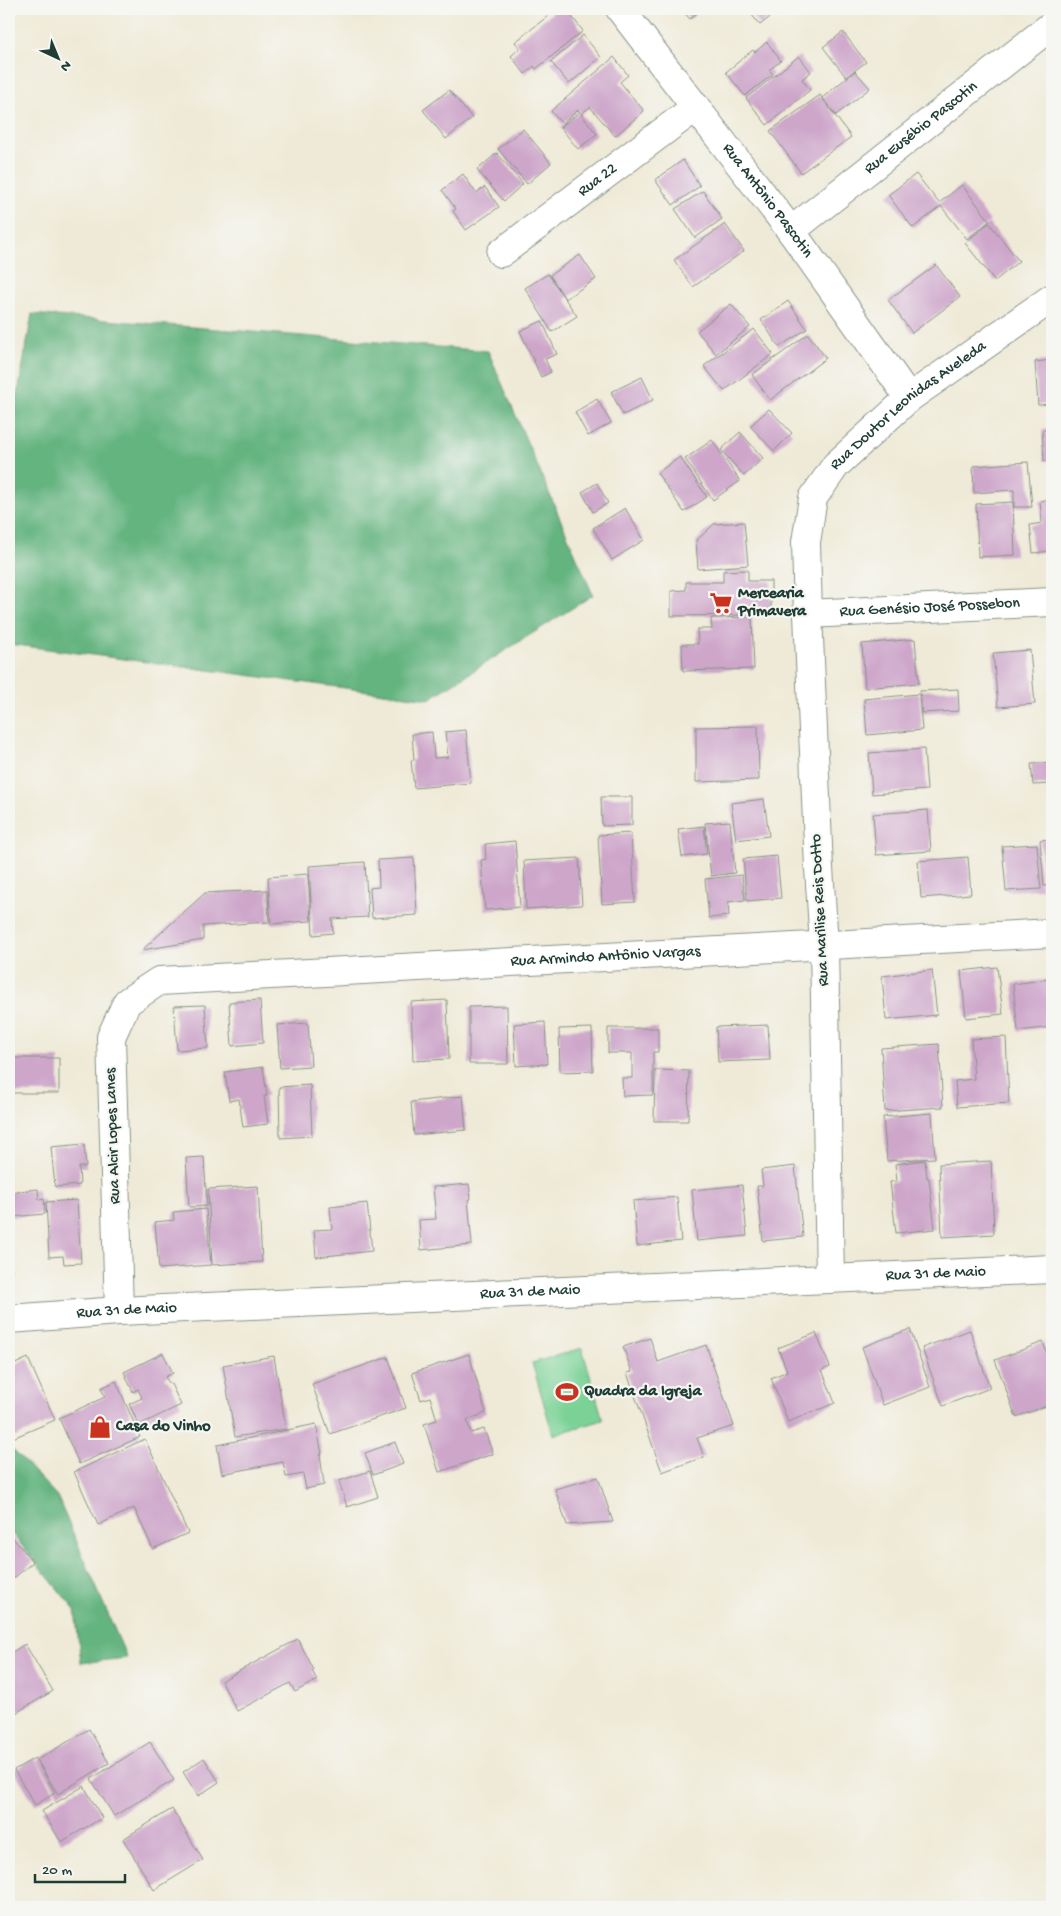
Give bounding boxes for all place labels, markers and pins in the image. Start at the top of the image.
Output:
place label: Mercearia Primavera [737,585,807,622]
supermarket icon: Mercearia Primavera [708,590,734,616]
sports icon: Quadra da Igreja [554,1379,580,1405]
place label: Quadra da Igreja [584,1383,702,1402]
shop icon: Casa do Vinho [87,1414,113,1440]
place label: Casa do Vinho [115,1418,211,1437]

